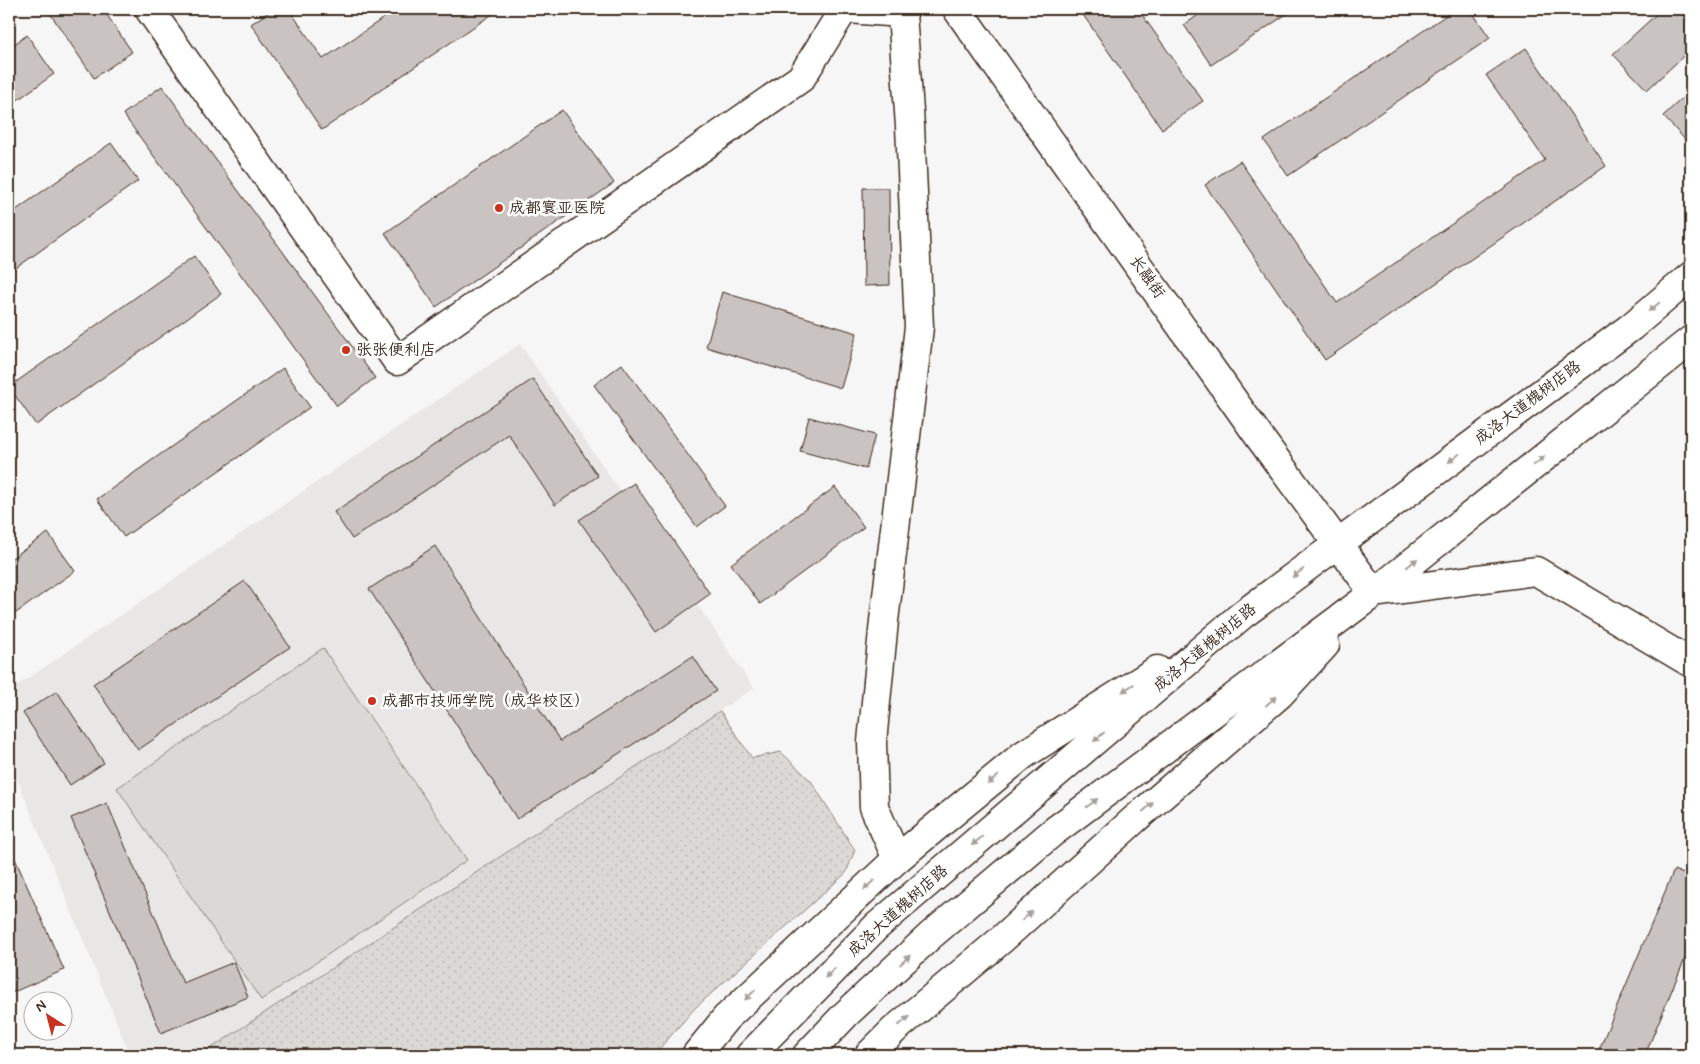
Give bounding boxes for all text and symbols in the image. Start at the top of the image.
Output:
place label: 成都寰亚医院 [509,198,605,219]
marker: 成都寰亚医院 [493,202,505,214]
street label: 长融街 [1125,251,1169,303]
one-way arrow [1647,302,1660,313]
place label: 张张便利店 [356,340,436,361]
marker: 张张便利店 [340,344,352,356]
street label: 成洛大道槐树店路 [1471,356,1585,450]
one-way arrow [1448,452,1461,463]
one-way arrow [1532,456,1545,467]
one-way arrow [1405,557,1418,568]
one-way arrow [1292,568,1305,579]
street label: 成洛大道槐树店路 [1149,599,1261,697]
one-way arrow [1121,684,1134,693]
place label: 成都市技师学院（成华校区） [382,691,590,712]
marker: 成都市技师学院（成华校区） [366,695,378,707]
one-way arrow [1265,695,1277,707]
one-way arrow [1093,732,1106,743]
one-way arrow [987,774,1000,785]
one-way arrow [1085,798,1098,809]
one-way arrow [1142,801,1154,813]
one-way arrow [971,836,984,847]
street label: 成洛大道槐树店路 [843,860,953,962]
one-way arrow [863,879,876,890]
one-way arrow [1021,910,1033,922]
one-way arrow [898,954,910,966]
one-way arrow [824,967,836,979]
one-way arrow [745,989,757,1001]
north arrow [22,992,72,1042]
text: N [32,996,50,1016]
one-way arrow [897,1016,910,1027]

